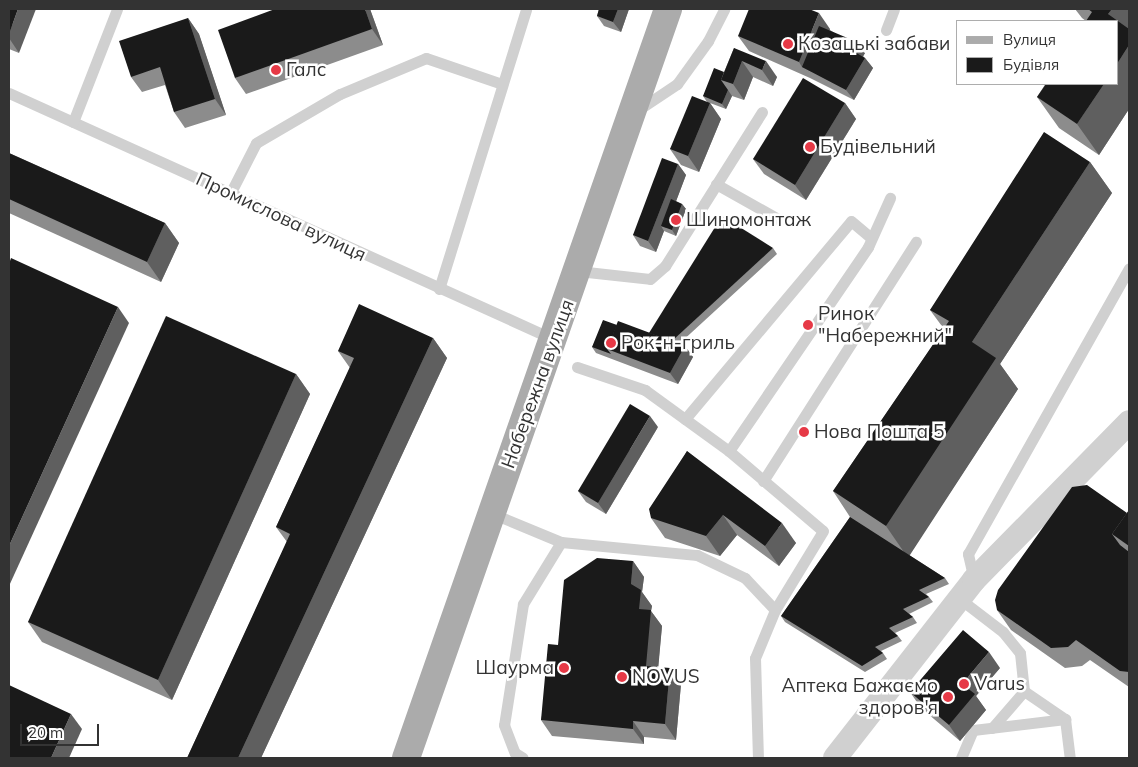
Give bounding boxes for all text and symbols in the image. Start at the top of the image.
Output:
legend [956,20,1118,85]
text: Вулиця [1003,30,1056,49]
place label: Козацькі забави [798,33,950,55]
marker: Козацькі забави [782,38,794,50]
text: Будівля [1003,55,1059,74]
place label: Галс [286,59,326,81]
marker: Галс [270,64,282,76]
place label: Будівельний [820,136,936,158]
marker: Будівельний [804,141,816,153]
street label: Промислова вулиця [192,168,370,266]
place label: Шиномонтаж [686,209,811,231]
marker: Шиномонтаж [670,214,682,226]
street label: Набережна вулиця [497,297,579,471]
place label: Ринок "Набережний" [818,303,952,347]
marker: Ринок "Набережний" [802,319,814,331]
place label: Рок-н-гриль [621,332,735,354]
marker: Рок-н-гриль [605,337,617,349]
place label: Нова Пошта 5 [814,421,944,443]
marker: Нова Пошта 5 [798,426,810,438]
place label: Шаурма [476,657,554,679]
marker: Шаурма [558,662,570,674]
place label: NOVUS [632,666,700,688]
marker: NOVUS [616,671,628,683]
place label: Varus [974,673,1025,695]
place label: Аптека Бажаємо здоров'я [782,675,938,719]
marker: Varus [958,678,970,690]
marker: Аптека Бажаємо здоров'я [942,691,954,703]
scale bar [22,714,101,746]
text: 20 m [28,723,63,742]

